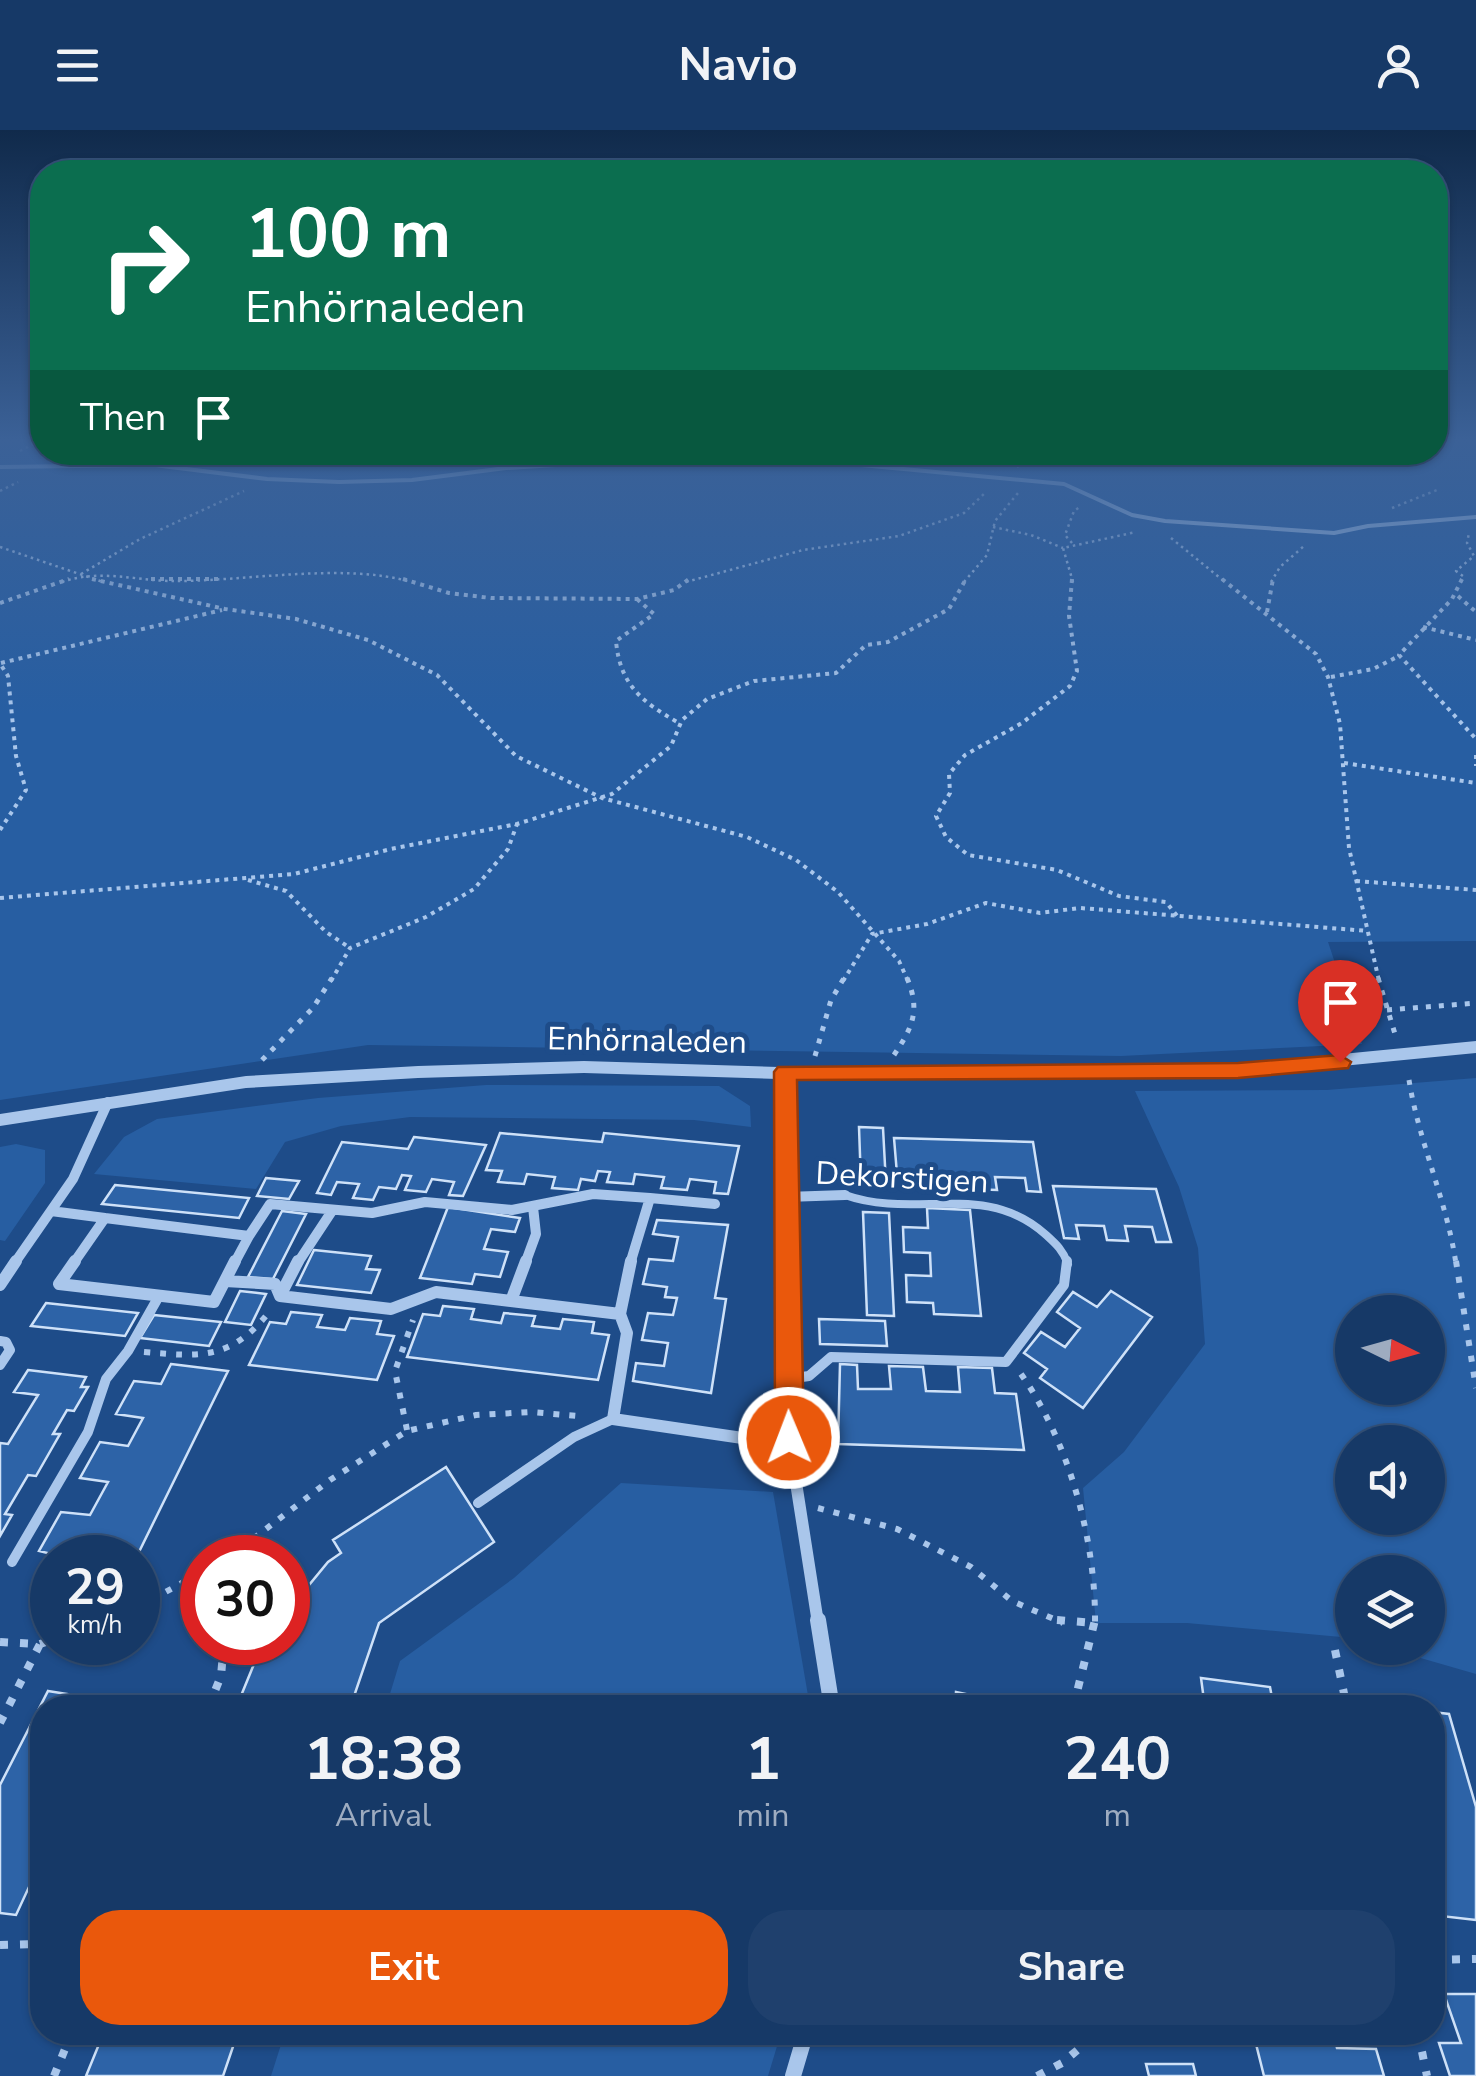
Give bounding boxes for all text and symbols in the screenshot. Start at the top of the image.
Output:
text: Navio [678,35,798,96]
icon: menu [50,38,105,93]
icon: person [1371,38,1426,93]
text: 100 m [245,186,451,282]
icon: right [80,200,210,330]
text: Enhörnaleden [245,277,526,338]
icon: arrive [186,390,241,445]
text: Then [80,392,166,443]
pin [1298,960,1383,1063]
icon: arrive [1313,975,1368,1030]
street label: Enhörnaleden [547,1017,747,1064]
street label: Dekorstigen [814,1151,990,1204]
north arrow [1335,1295,1445,1405]
map controls [1335,1295,1445,1665]
position arrow [737,1386,841,1490]
button: sound [1335,1425,1445,1535]
speed limit sign: 30 [180,1535,310,1665]
text: 29 [65,1553,125,1622]
button: layers [1335,1555,1445,1665]
text: km/h [67,1608,123,1642]
text: 18:38 [304,1718,463,1800]
text: 1 [745,1718,781,1800]
text: 240 [1063,1718,1171,1800]
text: Arrival [335,1794,431,1837]
text: min [736,1794,789,1837]
text: m [1103,1794,1131,1837]
button: Exit [80,1910,728,2025]
button: Share [748,1910,1395,2025]

